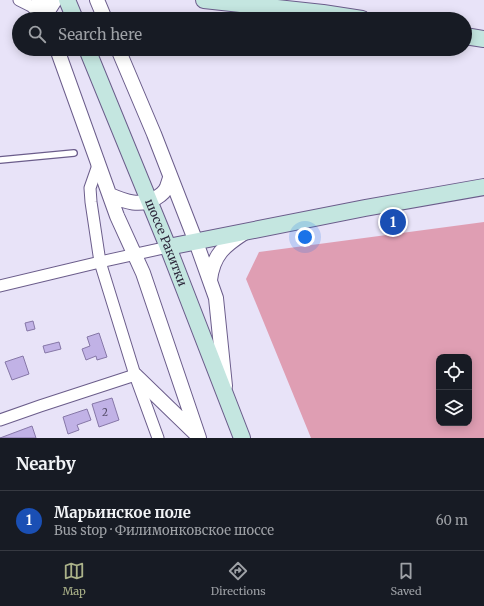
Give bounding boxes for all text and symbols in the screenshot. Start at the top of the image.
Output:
search box [12,12,472,56]
icon: search [26,23,48,45]
text: Search here [58,25,142,44]
street label: шоссе Ракитки [142,196,190,288]
pin: 1 [380,207,406,237]
your location [295,227,315,247]
map controls [436,354,472,426]
button: locate [436,354,472,390]
button: layers [436,390,472,426]
house number: 2 [102,406,108,419]
text: Nearby [16,453,76,475]
text: Марьинское поле [54,503,191,522]
text: 1 [26,512,32,529]
text: 60 m [436,512,468,529]
text: Bus stop · Филимонковское шоссе [54,522,274,539]
tab: Map [62,560,86,598]
tab: Directions [211,560,266,598]
tab: Saved [390,560,422,598]

